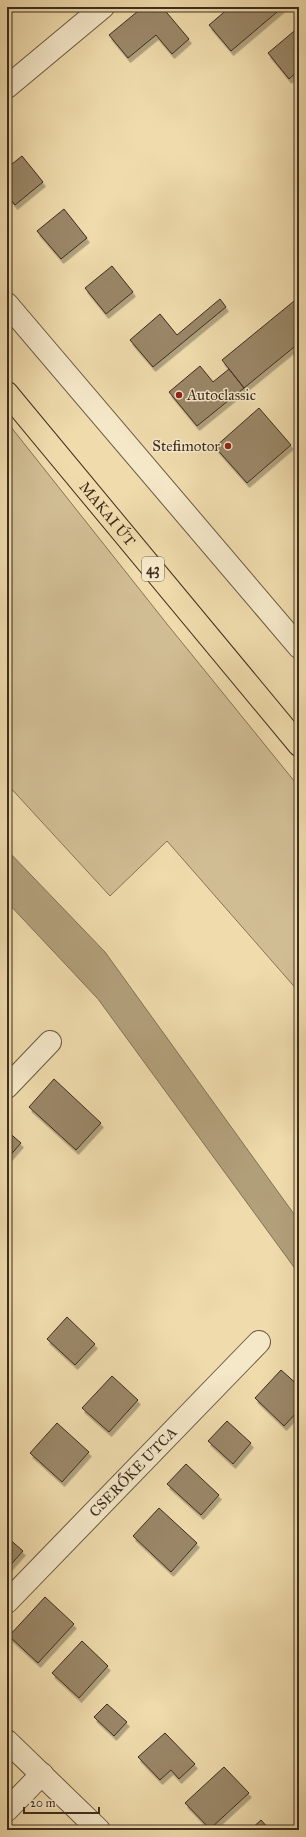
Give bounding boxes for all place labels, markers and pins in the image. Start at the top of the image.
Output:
place label: Autoclassic [186,386,256,404]
marker: Autoclassic [174,390,184,400]
place label: Stefimotor [152,437,220,455]
marker: Stefimotor [223,441,233,451]

